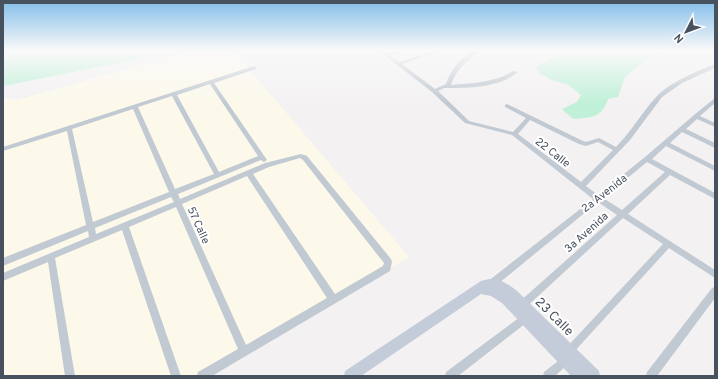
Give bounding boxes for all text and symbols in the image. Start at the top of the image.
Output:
north arrow [666,12,706,52]
text: N [671,30,687,46]
street label: 22 Calle [532,135,573,171]
street label: 2a Avenida [579,171,630,216]
street label: 57 Calle [184,205,212,246]
street label: 3a Avenida [562,209,612,256]
street label: 23 Calle [531,295,576,340]

